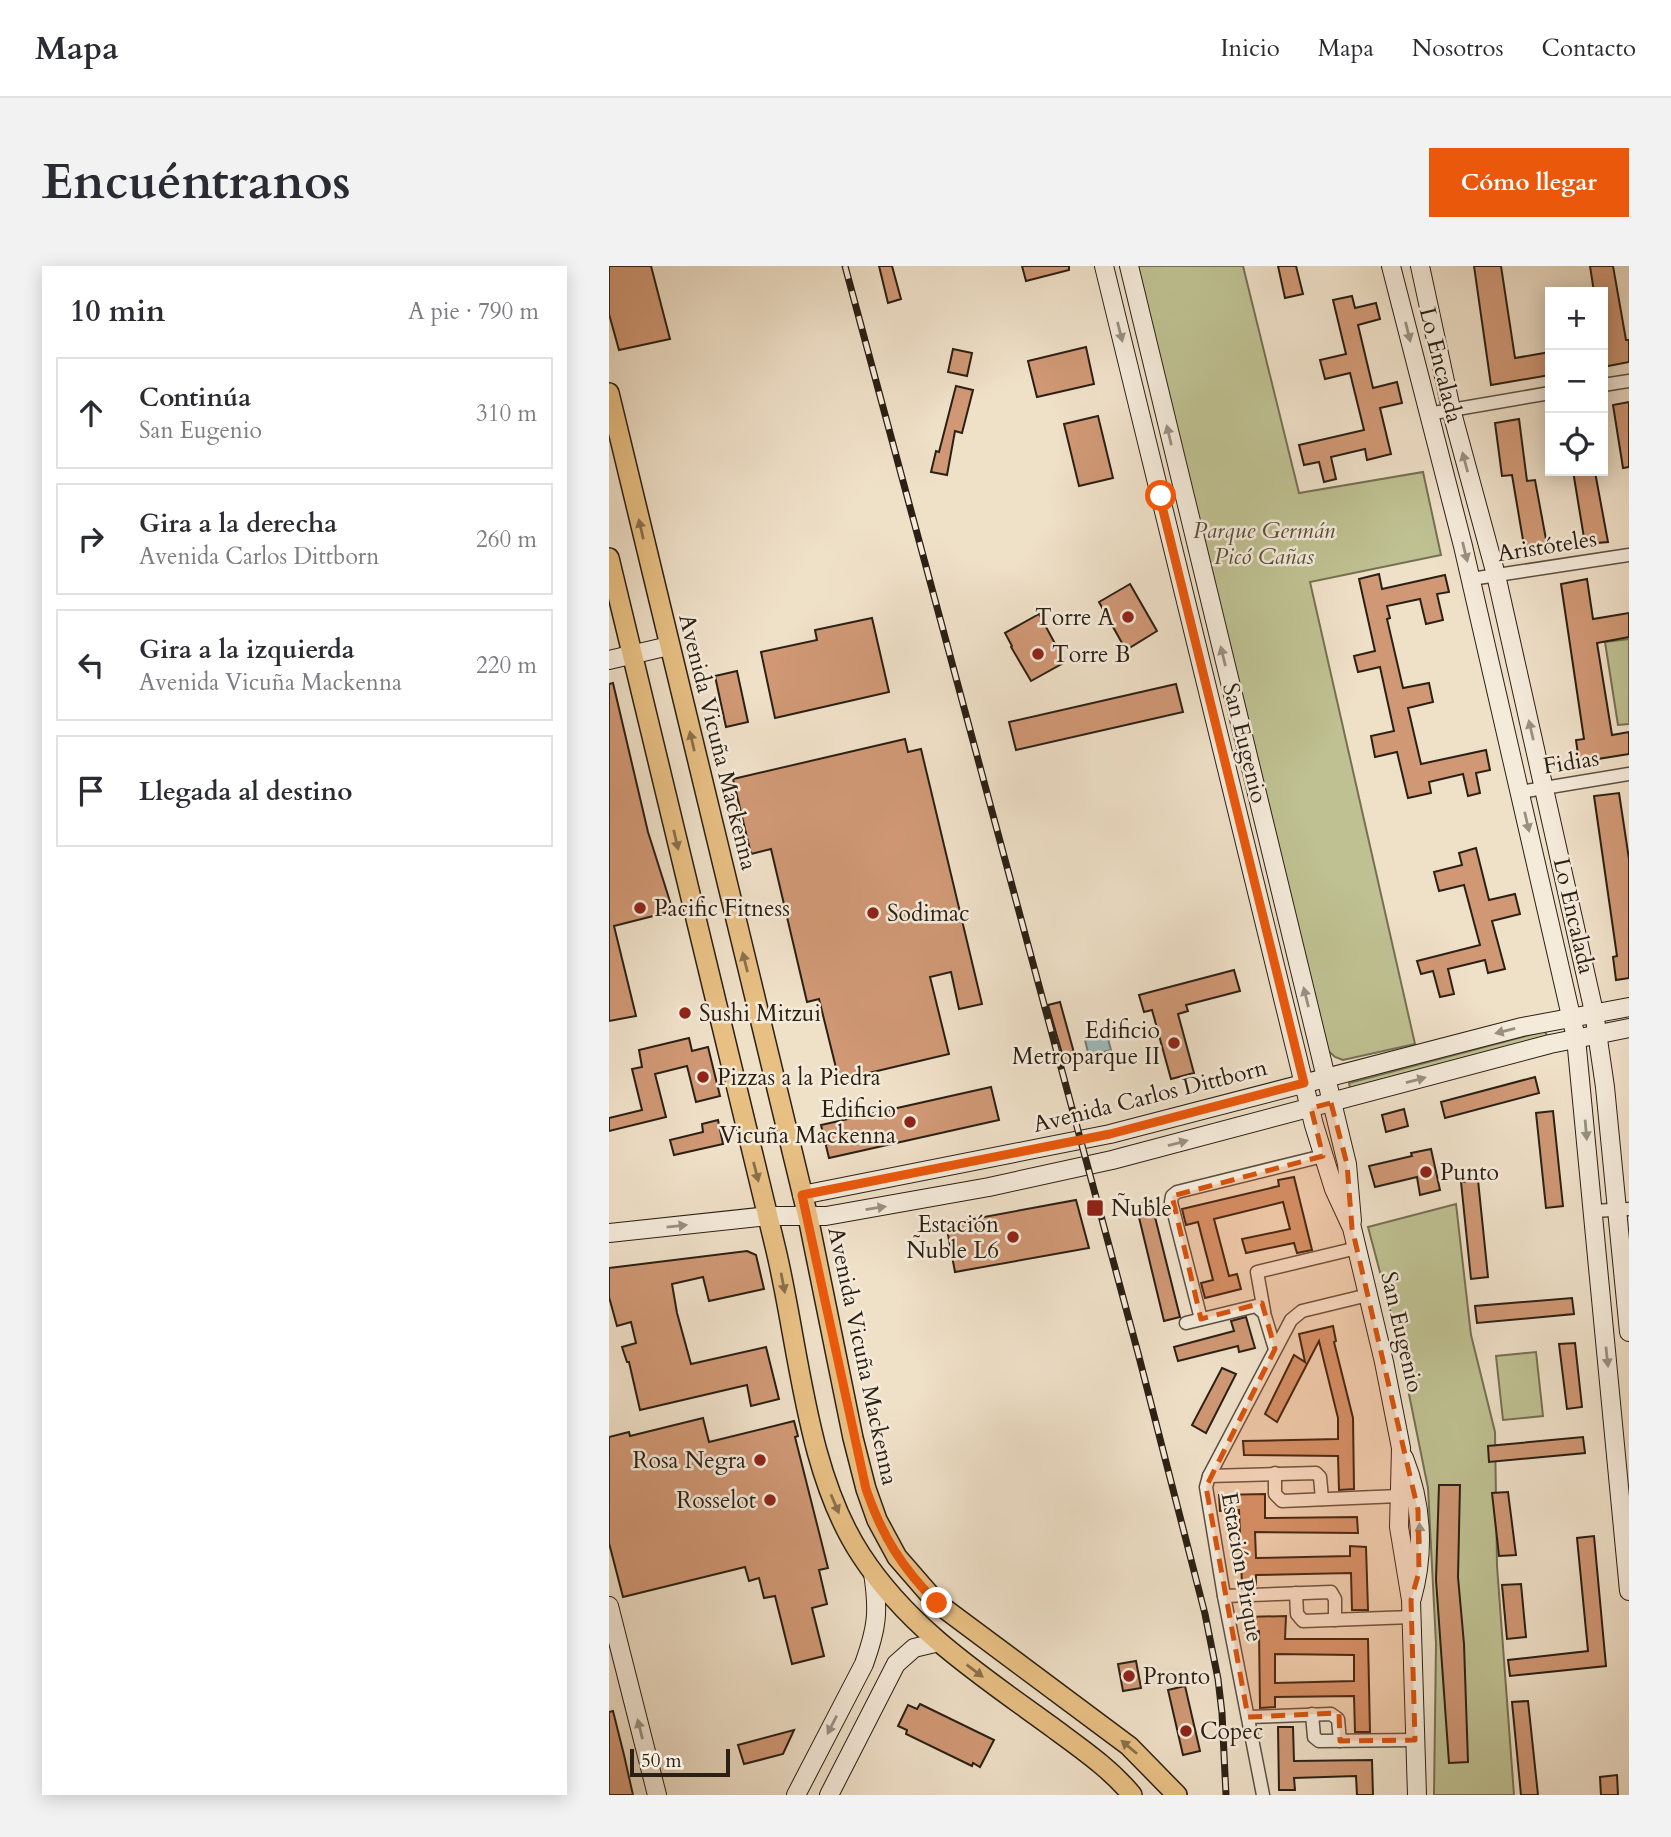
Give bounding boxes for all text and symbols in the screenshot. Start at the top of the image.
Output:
text: Mapa [35,26,119,71]
text: Inicio [1220,32,1280,65]
text: Mapa [1318,32,1374,65]
text: Nosotros [1412,32,1504,65]
text: Contacto [1542,32,1636,65]
button: Cómo llegar [1429,148,1629,217]
text: Encuéntranos [42,149,351,216]
map controls [1545,287,1608,476]
button: + [1545,287,1608,350]
text: 10 min [70,291,165,332]
text: A pie · 790 m [408,296,539,327]
street label: Lo Encalada [1412,304,1470,426]
one-way arrow [1115,321,1126,343]
one-way arrow [1403,321,1414,343]
button: − [1545,350,1608,413]
text: Continúa [139,380,251,415]
icon: ahead [72,394,110,432]
text: 310 m [476,398,537,429]
button: locate [1545,413,1608,476]
text: San Eugenio [139,415,262,446]
one-way arrow [1163,424,1174,446]
one-way arrow [1460,451,1470,472]
route start [1145,480,1176,511]
text: Gira a la derecha [139,506,337,541]
park label: Parque Germán Picó Cañas [1193,515,1336,572]
one-way arrow [635,518,646,540]
icon: right [72,520,110,558]
street label: Aristóteles [1495,523,1599,569]
text: 260 m [476,524,537,555]
text: Avenida Carlos Dittborn [139,541,379,572]
one-way arrow [1460,542,1471,564]
place label: Torre A [1035,602,1115,633]
marker: Torre A [1120,609,1136,625]
street label: Avenida Vicuña Mackenna [671,611,765,873]
text: Gira a la izquierda [139,632,355,667]
place label: Torre B [1052,639,1130,670]
one-way arrow [1217,645,1228,667]
icon: left [72,646,110,684]
marker: Torre B [1030,646,1046,662]
text: 220 m [476,650,537,681]
text: Avenida Vicuña Mackenna [139,667,402,698]
street label: San Eugenio [1215,680,1275,806]
one-way arrow [1525,719,1536,741]
one-way arrow [686,730,697,752]
street label: Fidias [1541,742,1601,782]
icon: arrive [72,772,110,810]
text: Llegada al destino [139,774,353,809]
one-way arrow [1522,811,1533,833]
one-way arrow [671,829,682,851]
street label: Lo Encalada [1546,855,1602,977]
place label: Pacific Fitness [654,893,790,924]
place label: Sodimac [887,898,970,929]
marker: Pacific Fitness [632,900,648,916]
marker: Sodimac [865,905,881,921]
one-way arrow [740,951,751,973]
one-way arrow [1300,986,1311,1008]
place label: Sushi Mitzui [699,998,821,1029]
marker: Sushi Mitzui [677,1005,693,1021]
place label: Edificio Metroparque II [1012,1015,1160,1072]
one-way arrow [1494,1026,1516,1037]
marker: Edificio Metroparque II [1166,1035,1182,1051]
street label: Avenida Carlos Dittborn [1030,1052,1270,1140]
place label: Pizzas a la Piedra [717,1062,881,1093]
marker: Pizzas a la Piedra [695,1069,711,1085]
one-way arrow [1405,1075,1426,1085]
place label: Edificio Vicuña Mackenna [719,1094,896,1151]
marker: Edificio Vicuña Mackenna [902,1114,918,1130]
one-way arrow [1581,1119,1592,1141]
one-way arrow [1167,1137,1189,1148]
place label: Punto [1440,1157,1499,1188]
one-way arrow [751,1161,762,1183]
marker: Punto [1418,1164,1434,1180]
place label: Ñuble [1111,1192,1172,1224]
marker: Ñuble [1085,1198,1105,1218]
one-way arrow [865,1202,887,1213]
place label: Estación Ñuble L6 [906,1209,999,1266]
one-way arrow [666,1220,688,1231]
street label: Avenida Vicuña Mackenna [821,1224,906,1488]
marker: Estación Ñuble L6 [1005,1229,1021,1245]
street label: San Eugenio [1373,1269,1431,1395]
one-way arrow [778,1272,789,1294]
one-way arrow [1601,1346,1612,1368]
place label: Rosa Negra [633,1445,746,1476]
marker: Rosa Negra [752,1452,768,1468]
place label: Rosselot [676,1485,756,1516]
street label: Estación Pirque [1214,1490,1270,1644]
marker: Rosselot [762,1492,778,1508]
one-way arrow [829,1493,840,1514]
one-way arrow [1414,1522,1425,1544]
route end [921,1587,952,1618]
place label: Pronto [1143,1661,1210,1692]
one-way arrow [966,1663,984,1678]
marker: Pronto [1121,1668,1137,1684]
one-way arrow [827,1715,838,1735]
place label: Copec [1200,1716,1263,1747]
one-way arrow [634,1718,645,1740]
marker: Copec [1178,1723,1194,1739]
one-way arrow [1120,1740,1137,1755]
scale bar [630,1746,730,1778]
text: 50 m [641,1748,682,1774]

